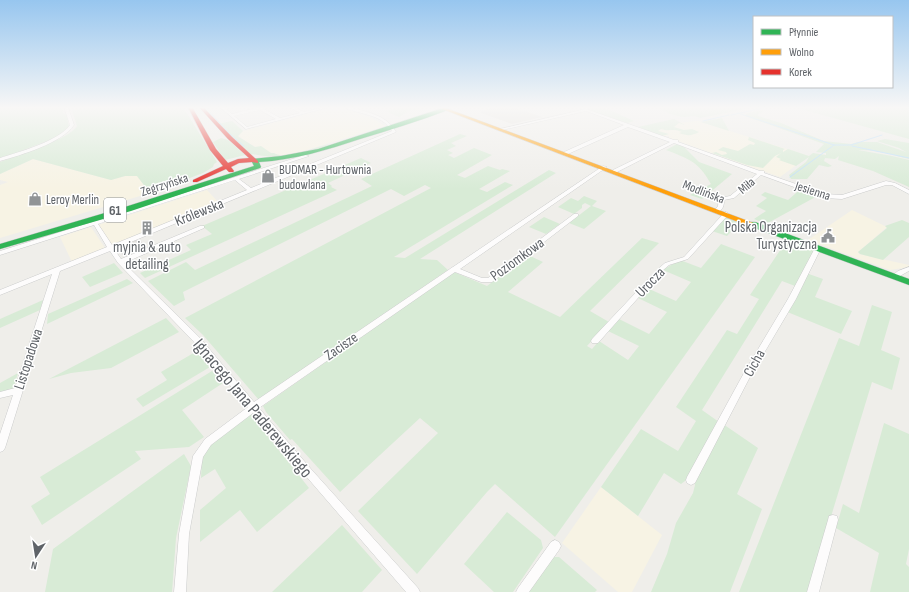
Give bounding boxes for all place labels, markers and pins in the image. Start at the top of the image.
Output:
place label: BUDMAR - Hurtownia budowlana [279,162,371,193]
shop icon: BUDMAR - Hurtownia budowlana [260,168,276,184]
shop icon: Leroy Merlin [27,191,43,207]
place label: Leroy Merlin [46,192,99,208]
place label: Polska Organizacja Turystyczna [725,218,817,254]
building icon: myjnia & auto detailing [139,220,155,236]
public building icon: Polska Organizacja Turystyczna [820,228,836,244]
place label: myjnia & auto detailing [113,238,181,274]

